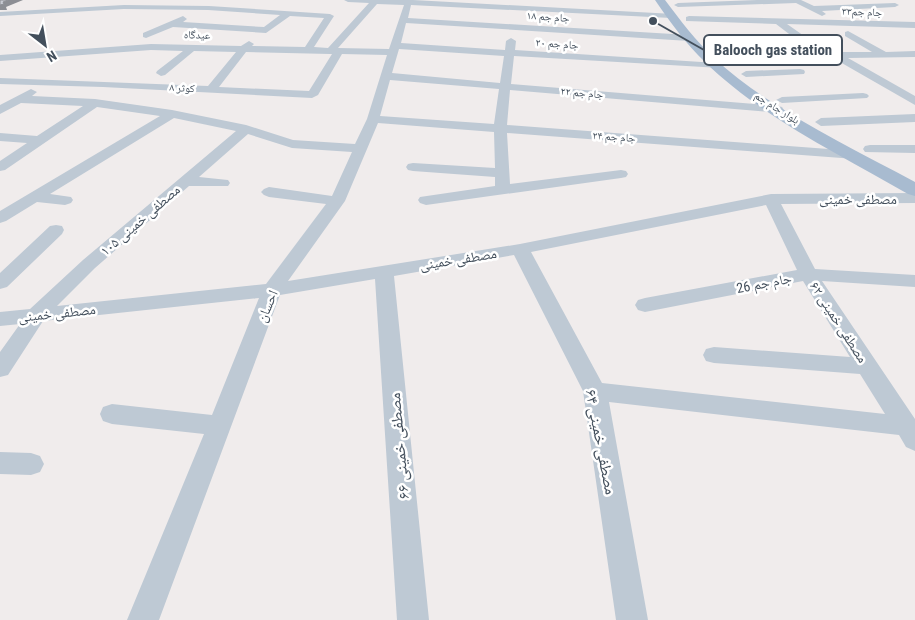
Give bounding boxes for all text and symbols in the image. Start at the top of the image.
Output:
street label: جام جم۳۳ [842,5,882,20]
street label: جام جم ۱۸ [526,9,570,26]
north arrow [20,20,70,70]
street label: عیدگاه [184,28,211,42]
callout: Balooch gas station [704,35,842,65]
street label: جام جم ۲۰ [535,36,579,53]
text: Balooch gas station [714,41,832,59]
text: N [44,47,59,65]
street label: کوثر ۸ [169,81,195,95]
street label: جام جم ۲۲ [560,85,604,102]
street label: بلوار جام جم [752,89,802,128]
street label: جام جم ۲۴ [592,129,636,146]
street label: مصطفی خمینی ۱۰۵ [97,181,184,260]
street label: مصطفی خمینی [819,191,897,208]
street label: مصطفی خمینی [418,245,498,274]
street label: جام جم 26 [735,270,793,298]
street label: مصطفی خمینی ۶۲ [806,278,871,366]
street label: احسان [253,288,282,325]
street label: مصطفی خمینی [17,301,97,326]
street label: مصطفی خمینی ۶۴ [580,388,621,496]
street label: مصطفی خمینی ۶۶ [385,392,414,500]

